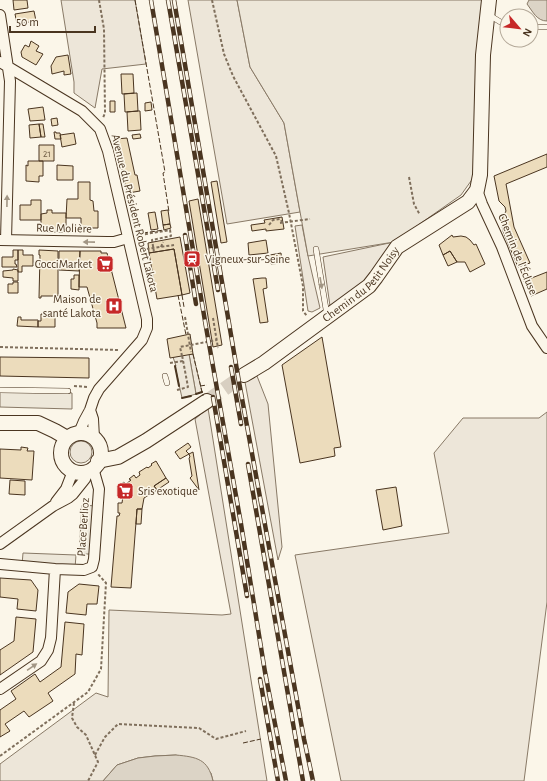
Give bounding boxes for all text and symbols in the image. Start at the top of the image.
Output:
scale bar [10,8,95,34]
north arrow [499,8,539,48]
text: 50 m [16,16,39,28]
text: N [521,26,534,38]
street label: Avenue du Président Robert Lakota [110,133,161,294]
house number: 21 [43,149,51,159]
one-way arrow [4,194,10,207]
street label: Chemin de l'Écluse [496,211,541,296]
street label: Rue Molière [36,222,92,234]
one-way arrow [83,238,95,245]
street label: Chemin du Petit Noisy [320,244,402,324]
station icon: Vigneux-sur-Seine [182,249,202,269]
place label: Vigneux-sur-Seine [205,253,290,265]
supermarket icon: CocciMarket [95,254,115,274]
place label: CocciMarket [35,258,92,270]
one-way arrow [318,277,324,289]
place label: Maison de santé Lakota [43,293,101,319]
hospital icon: Maison de santé Lakota [104,296,124,316]
supermarket icon: Sris exotique [115,481,135,501]
place label: Sris exotique [138,485,198,497]
street label: Place Berlioz [75,497,91,557]
one-way arrow [27,663,38,671]

